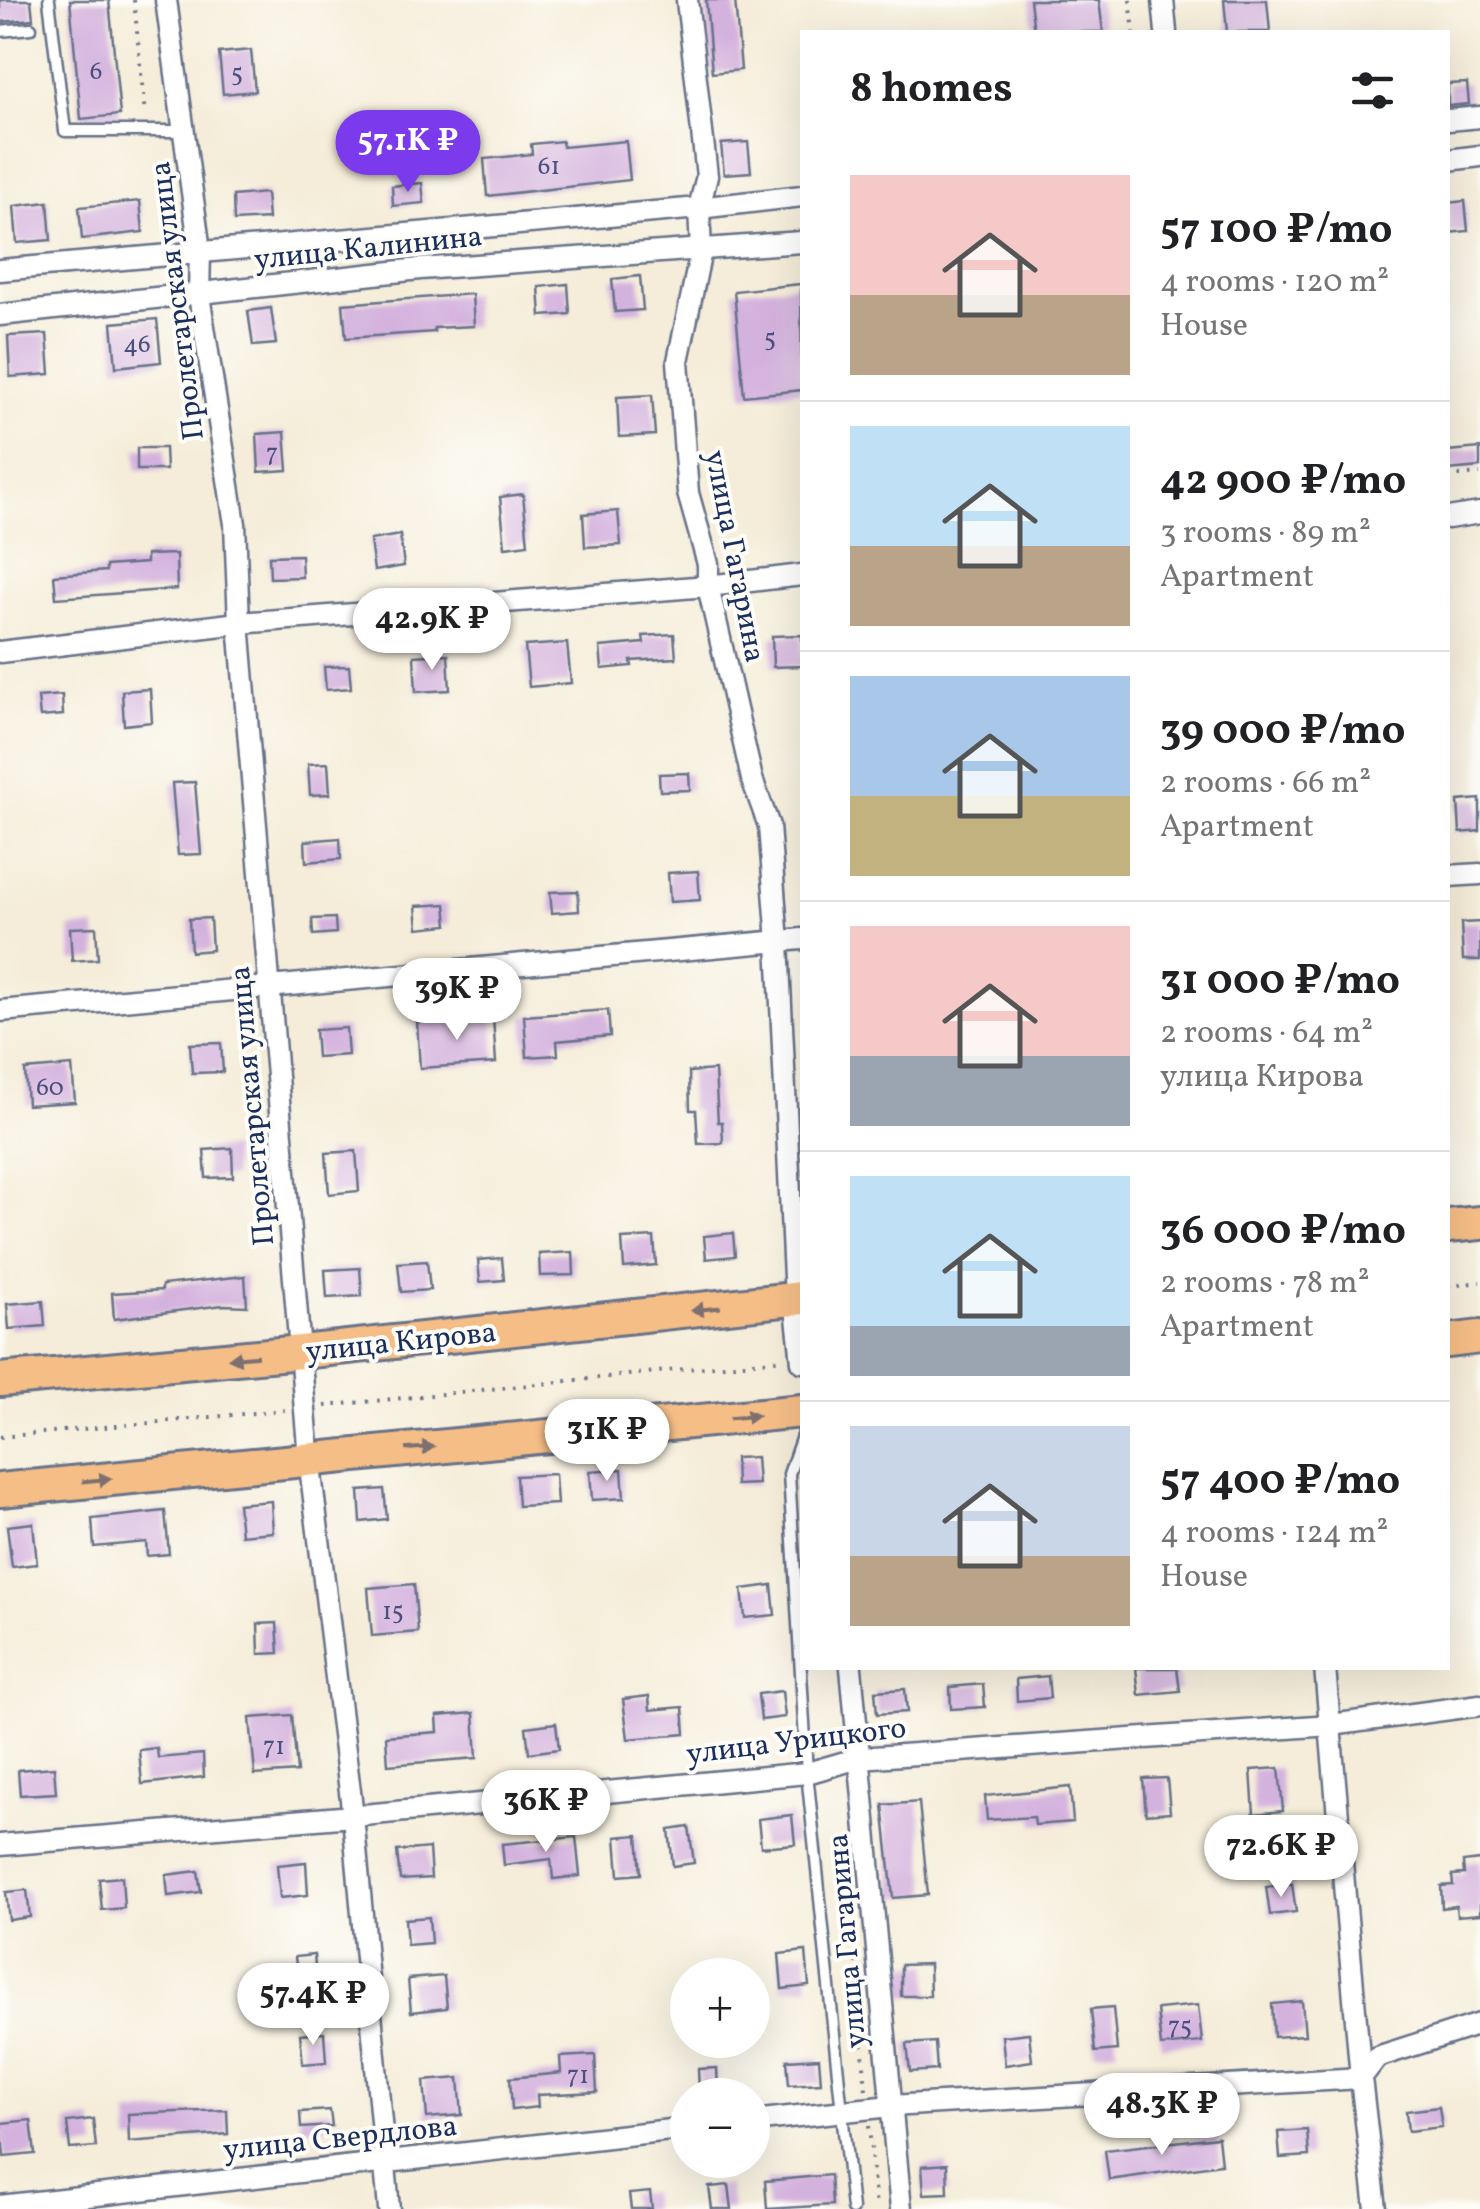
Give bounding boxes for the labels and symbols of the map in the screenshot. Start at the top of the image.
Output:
house number: 6 [90,55,102,90]
house number: 5 [231,57,243,92]
pin: 57.1K ₽ [316,110,500,195]
house number: 61 [538,150,560,185]
street label: Пролетарская улица [140,159,216,443]
street label: улица Калинина [252,216,484,282]
house number: 5 [764,322,776,357]
house number: 46 [123,328,151,363]
house number: 7 [266,437,278,472]
street label: улица Гагарина [693,447,775,666]
pin: 42.9K ₽ [340,588,524,673]
pin: 39K ₽ [387,958,527,1043]
street label: Пролетарская улица [220,964,286,1247]
house number: 60 [36,1071,64,1106]
one-way arrow [689,1301,721,1317]
street label: улица Кирова [304,1312,499,1374]
one-way arrow [227,1350,259,1366]
pin: 31K ₽ [537,1399,677,1484]
one-way arrow [729,1408,760,1424]
one-way arrow [405,1439,437,1455]
one-way arrow [82,1472,113,1488]
house number: 15 [382,1595,404,1630]
street label: улица Урицкого [684,1708,909,1776]
house number: 71 [263,1730,285,1765]
pin: 36K ₽ [476,1770,616,1855]
pin: 72.6K ₽ [1189,1815,1373,1900]
street label: улица Гагарина [818,1832,878,2050]
pin: 57.4K ₽ [221,1963,405,2048]
house number: 75 [1168,2010,1192,2045]
house number: 71 [567,2059,589,2094]
pin: 48.3K ₽ [1070,2073,1254,2158]
street label: улица Свердлова [221,2106,459,2172]

